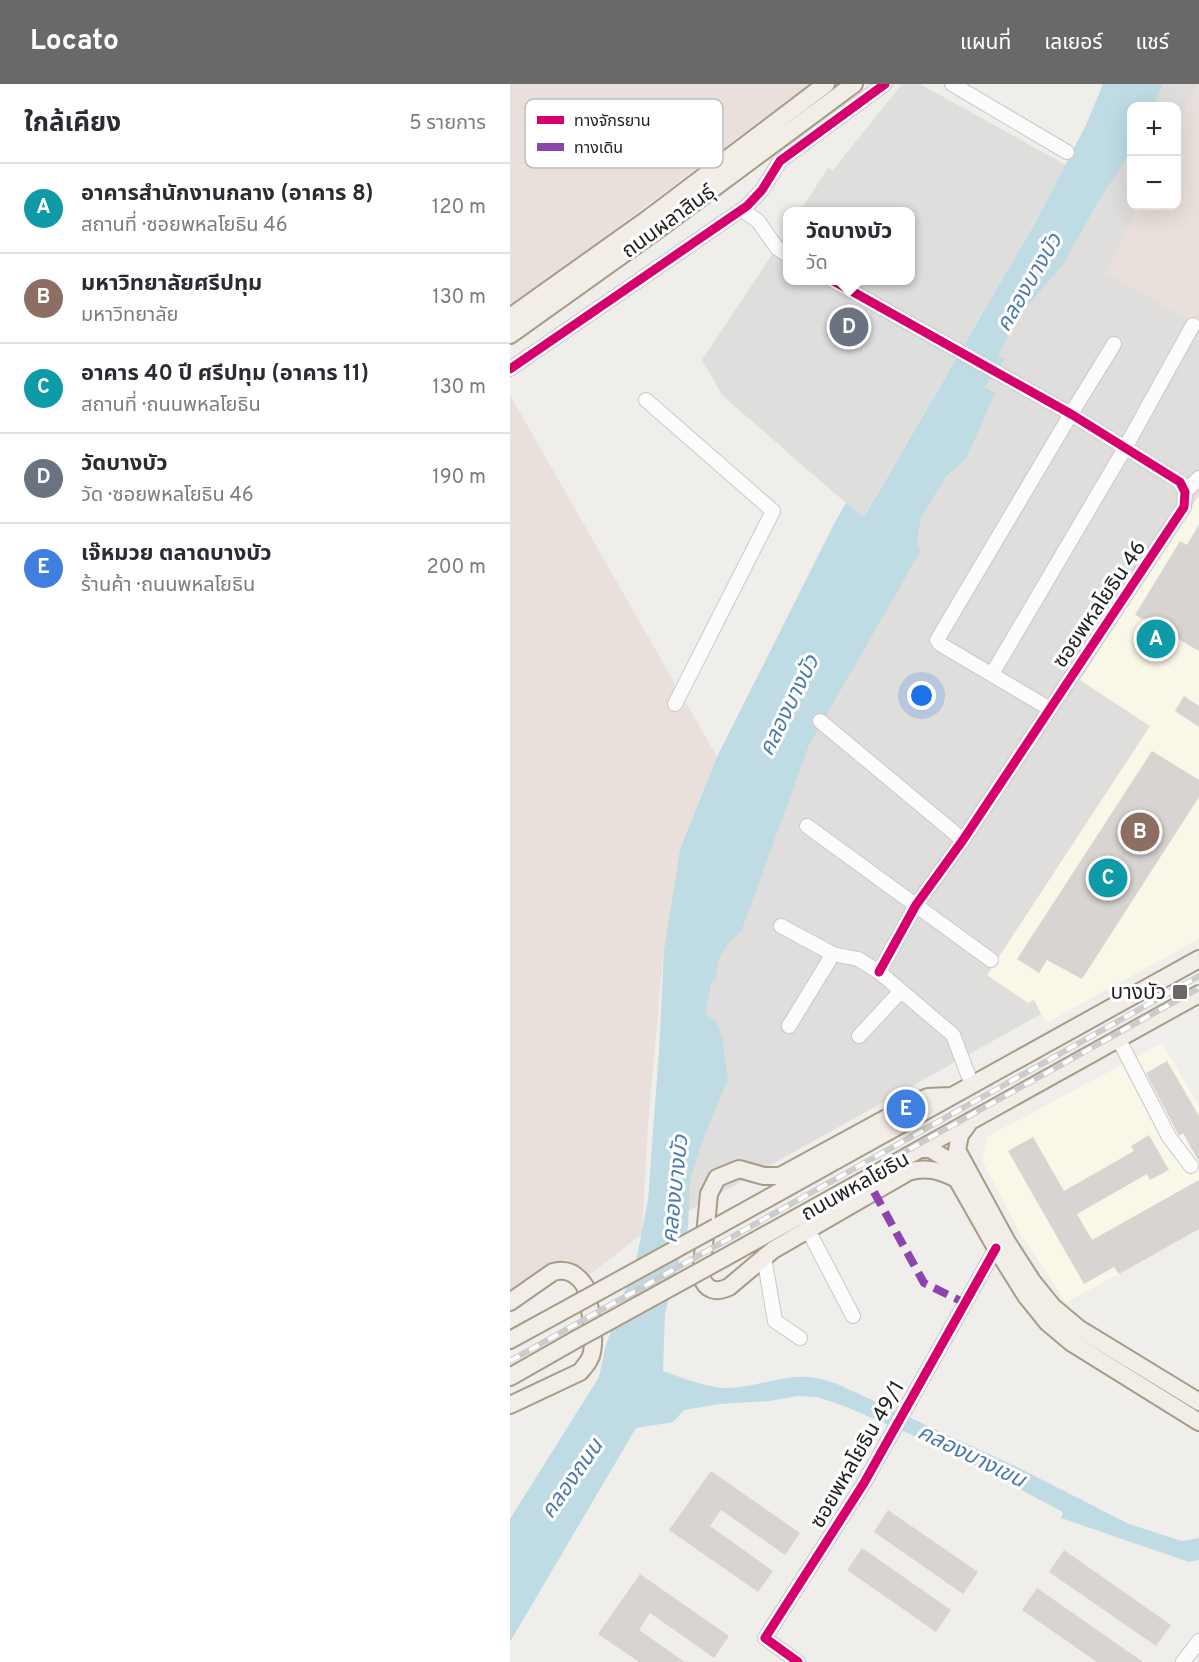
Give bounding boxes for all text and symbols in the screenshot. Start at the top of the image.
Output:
text: Locato [30,24,119,60]
text: แผนที่ [960,30,1011,57]
text: เลเยอร์ [1044,30,1103,57]
text: แชร์ [1136,30,1169,57]
legend [525,99,723,168]
map controls [1127,102,1181,210]
button: + [1127,102,1181,156]
text: ใกล้เคียง [24,108,121,141]
text: 5 รายการ [409,111,486,137]
text: ทางจักรยาน [574,112,651,132]
text: ทางเดิน [574,139,623,159]
button: − [1127,156,1181,210]
street label: ถนนผลาสินธุ์ [617,179,721,265]
text: อาคารสำนักงานกลาง (อาคาร 8) [81,181,373,208]
text: A [36,195,51,221]
text: 120 m [432,195,486,221]
popup [783,207,915,285]
text: สถานที่ · ซอยพหลโยธิน 46 [81,213,288,239]
text: วัดบางบัว [806,219,892,246]
water label: คลองบางบัว [991,228,1070,337]
text: วัด [806,251,828,277]
text: มหาวิทยาลัยศรีปทุม [81,271,262,298]
text: B [37,285,50,311]
text: 130 m [432,285,486,311]
text: มหาวิทยาลัย [81,303,178,329]
pin: D [830,304,868,350]
text: อาคาร 40 ปี ศรีปทุม (อาคาร 11) [81,361,369,388]
text: C [37,375,50,401]
text: 130 m [432,375,486,401]
text: สถานที่ · ถนนพหลโยธิน [81,393,261,419]
text: วัดบางบัว [81,451,168,478]
text: D [36,465,51,491]
text: 190 m [432,465,486,491]
text: วัด · ซอยพหลโยธิน 46 [81,483,254,509]
street label: ซอยพหลโยธิน 46 [1048,536,1153,674]
text: เจ๊หมวย ตลาดบางบัว [81,541,271,568]
text: E [37,555,50,581]
text: 200 m [427,555,486,581]
text: ร้านค้า · ถนนพหลโยธิน [81,573,255,599]
pin: A [1136,616,1176,662]
water label: คลองบางบัว [754,650,827,761]
your location [907,681,936,710]
pin: B [1120,810,1160,855]
pin: C [1088,856,1128,900]
place label: บางบัว [1110,980,1166,1007]
marker: บางบัว [1171,983,1189,1001]
pin: E [886,1086,926,1132]
water label: คลองบางบัว [657,1133,696,1245]
street label: ถนนพหลโยธิน [797,1146,915,1228]
street label: ซอยพหลโยธิน 49/1 [805,1376,912,1533]
water label: คลองบางเขน [913,1420,1030,1496]
water label: คลองถนน [536,1433,611,1524]

